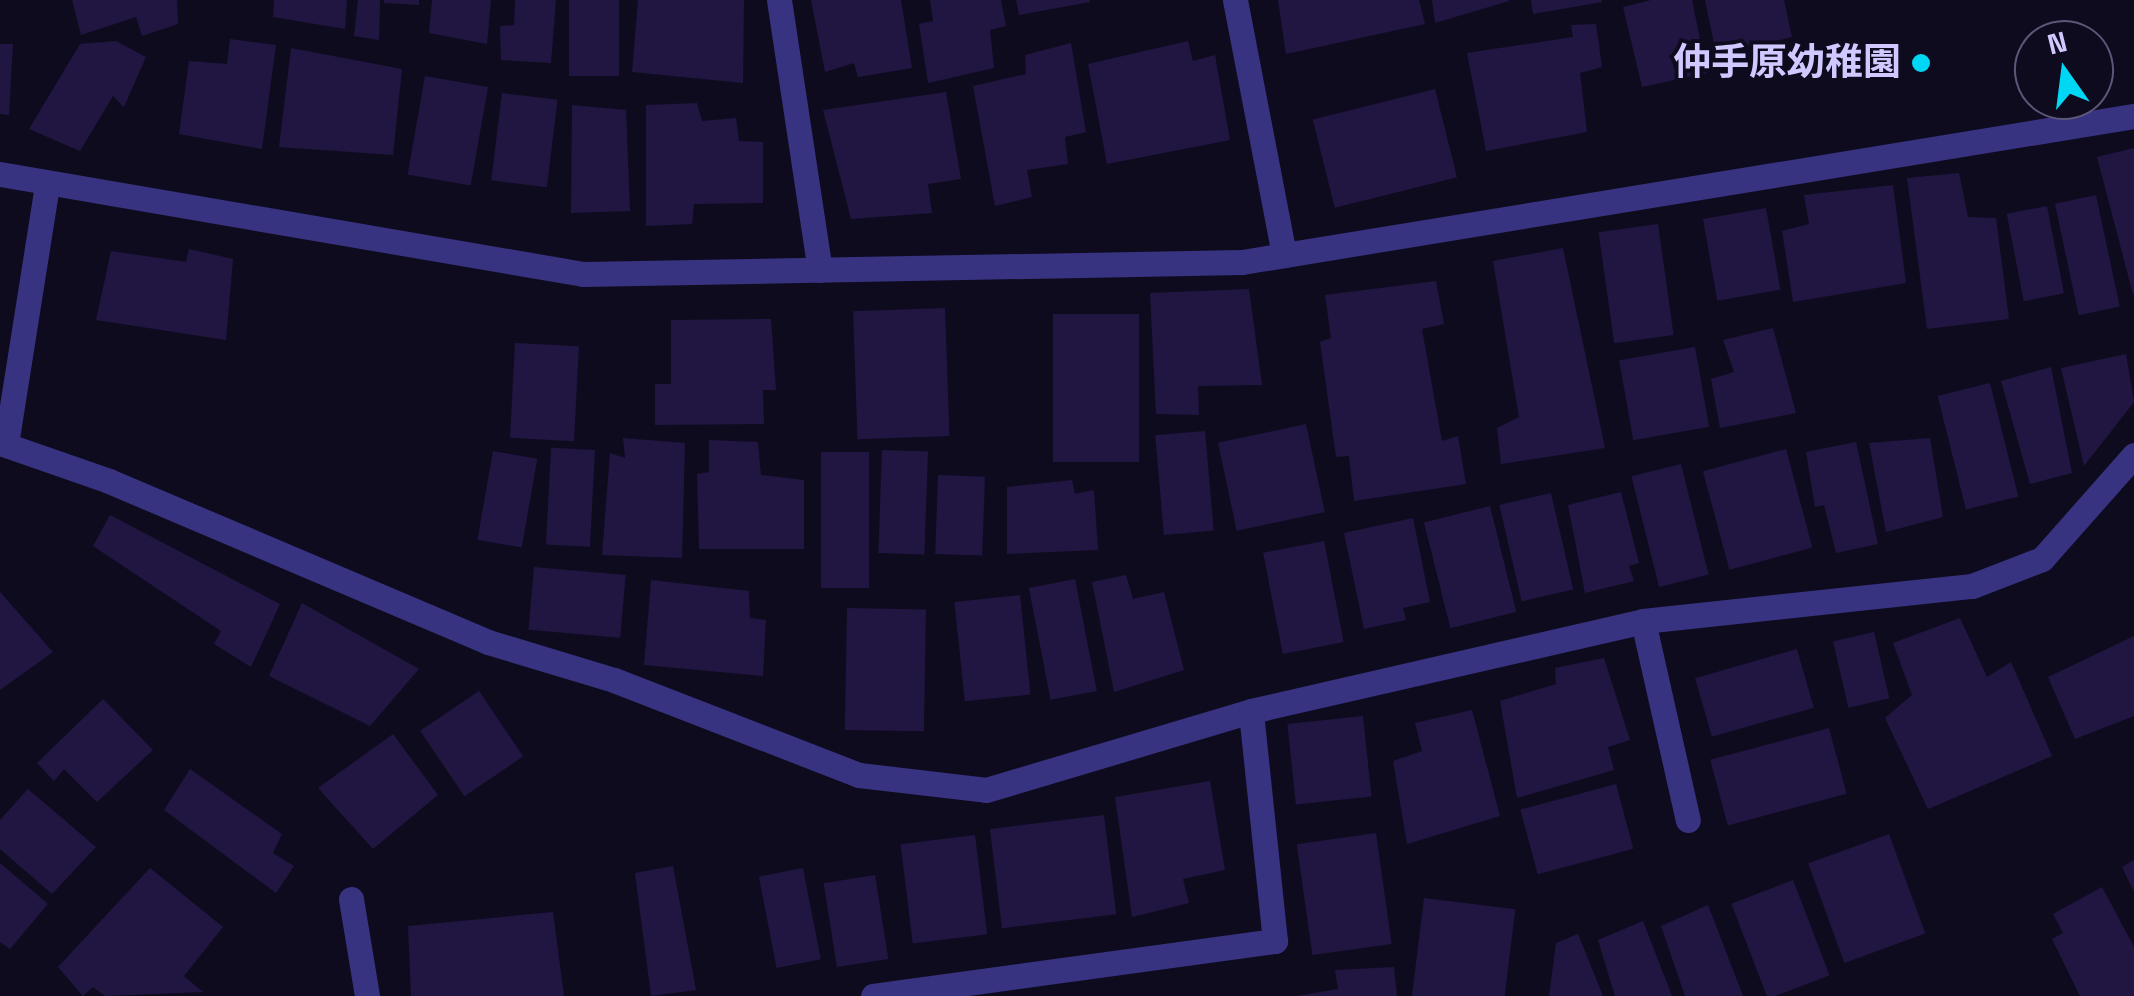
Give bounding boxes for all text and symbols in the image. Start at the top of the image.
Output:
north arrow [2014,20,2114,120]
text: N [2044,23,2071,63]
place label: 仲手原幼稚園 [1673,40,1901,86]
marker: 仲手原幼稚園 [1910,52,1932,74]

